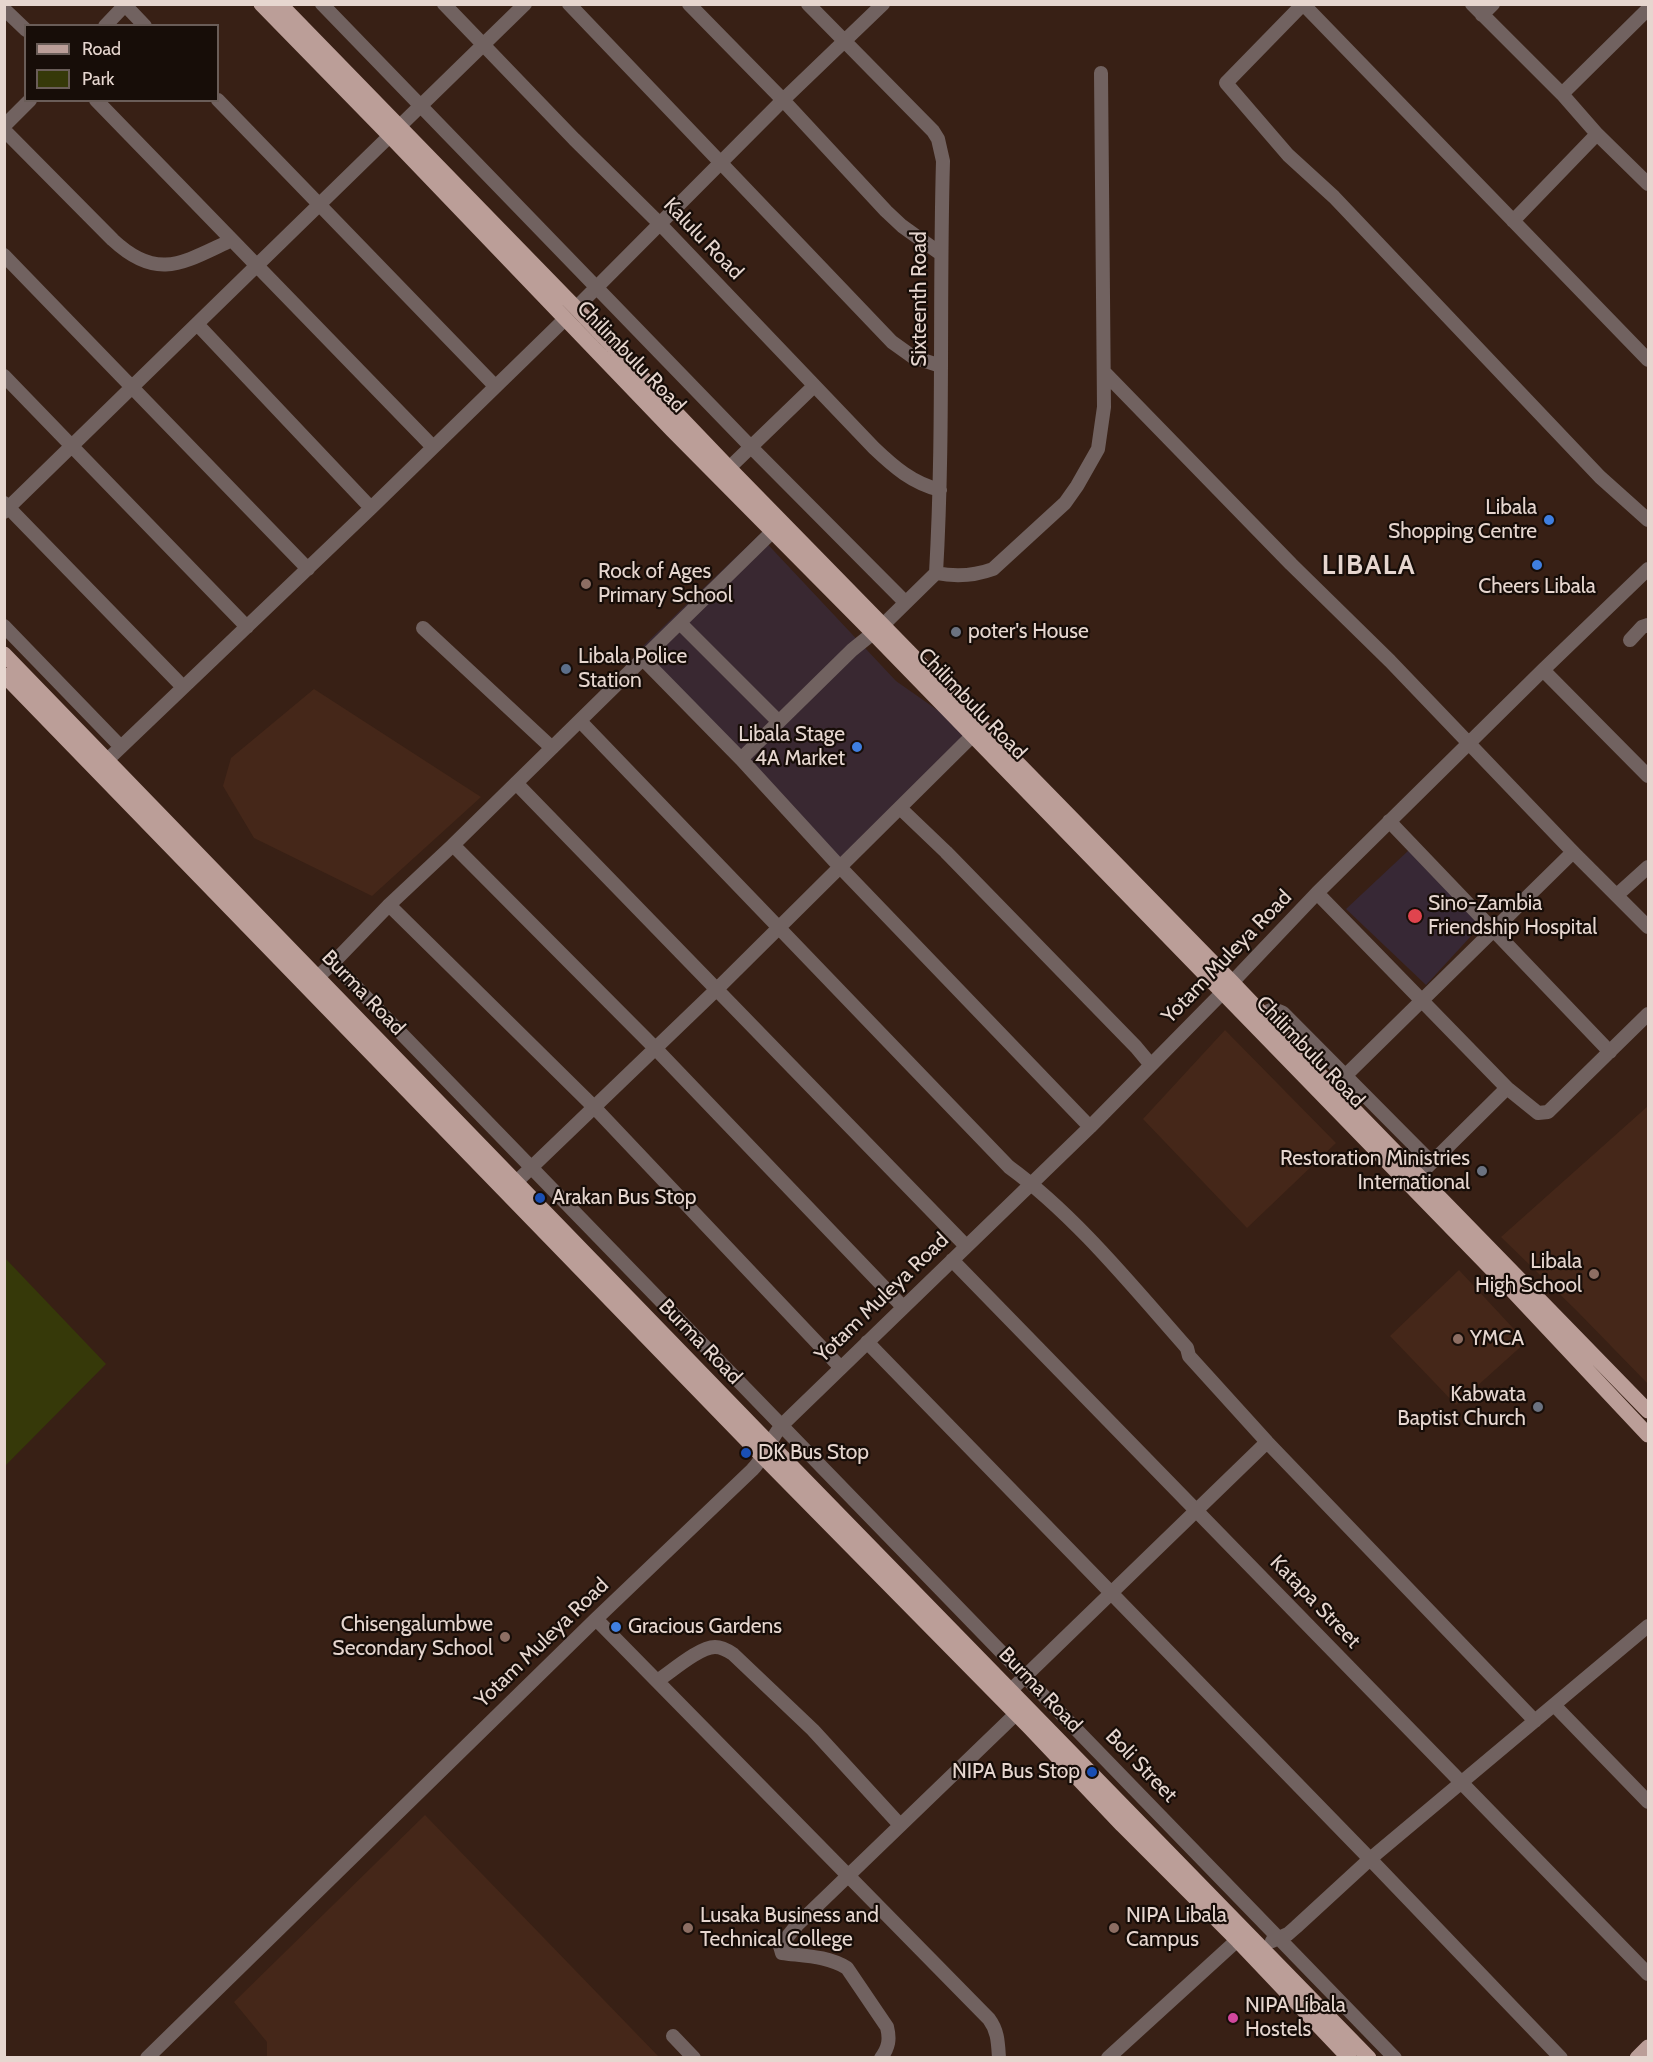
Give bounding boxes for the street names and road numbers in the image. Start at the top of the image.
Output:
street label: Kalulu Road [658,193,748,285]
street label: Sixteenth Road [907,231,933,367]
street label: Chilimbulu Road [571,296,691,418]
street label: Chilimbulu Road [912,643,1032,765]
street label: Yotam Muleya Road [1157,885,1297,1029]
street label: Burma Road [316,945,410,1041]
street label: Chilimbulu Road [1250,991,1370,1113]
street label: Yotam Muleya Road [810,1228,954,1368]
street label: Burma Road [653,1294,747,1390]
street label: Katapa Street [1264,1550,1366,1654]
street label: Yotam Muleya Road [470,1573,614,1713]
street label: Burma Road [993,1642,1087,1738]
street label: Boli Street [1100,1724,1182,1808]

